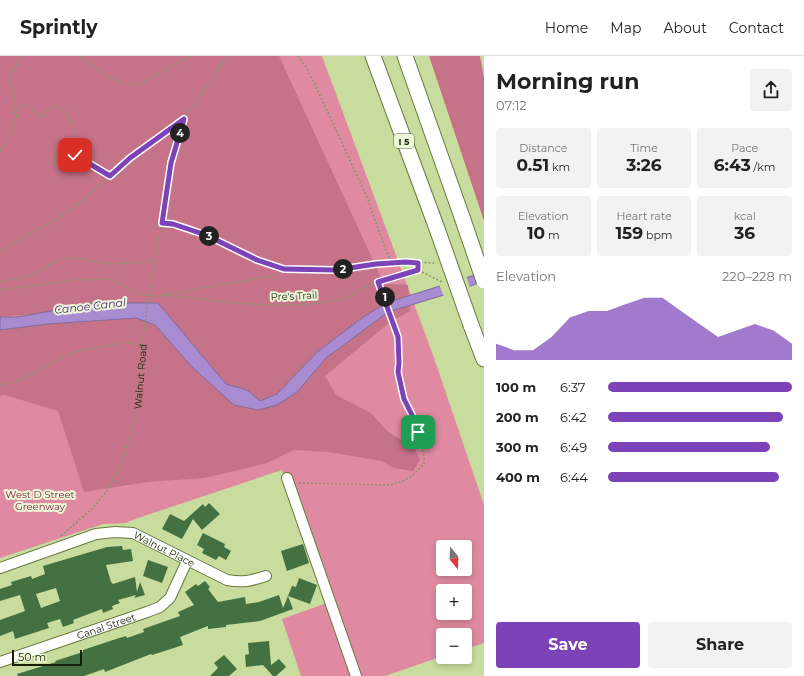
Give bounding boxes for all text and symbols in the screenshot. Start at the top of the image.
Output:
text: Sprintly [20,16,98,39]
text: Home [545,19,588,37]
text: Map [610,19,641,37]
text: About [663,19,707,37]
text: Contact [729,19,784,37]
text: Morning run [496,68,639,95]
button: share [750,69,792,111]
text: 07:12 [496,97,527,113]
pin: 4 [170,123,190,143]
text: 4 [176,126,184,140]
road number: I 5 [394,134,414,148]
pin [58,138,92,172]
text: Distance [519,141,567,155]
text: Time [630,141,658,155]
text: Pace [731,141,758,155]
icon: check [64,144,86,166]
text: 0.51 [517,155,549,175]
text: 3:26 [626,155,662,175]
text: 6:43 [714,155,751,175]
text: km [549,160,570,174]
text: /km [751,160,776,174]
text: Elevation [518,209,569,223]
text: Heart rate [616,209,672,223]
text: kcal [734,209,756,223]
text: 10 [527,223,545,243]
text: 159 [615,223,643,243]
text: 36 [734,223,755,243]
pin: 3 [199,226,219,246]
text: m [545,228,560,242]
text: bpm [643,228,673,242]
text: 3 [206,229,212,243]
pin: 2 [333,259,353,279]
text: 2 [340,262,346,276]
text: Elevation [496,268,556,284]
text: 220–228 m [722,268,792,284]
pin: 1 [375,287,395,307]
street label: Pre's Trail [270,289,318,303]
text: 1 [383,290,387,304]
water label: Canoe Canal [53,295,127,317]
street label: Walnut Road [131,343,149,410]
text: 100 m [496,379,536,395]
text: 6:37 [560,379,586,395]
text: 200 m [496,409,539,425]
text: 6:42 [560,409,587,425]
pin [401,415,435,449]
icon: arrive [407,421,429,443]
text: 300 m [496,439,539,455]
text: 6:49 [560,439,587,455]
text: 400 m [496,469,540,485]
text: 6:44 [560,469,588,485]
park label: West D Street Greenway [5,488,75,513]
street label: Walnut Place [132,528,197,569]
north arrow [436,540,472,576]
map controls [436,540,472,664]
button: + [436,584,472,620]
street label: Canal Street [75,610,137,642]
button: Save [496,622,640,668]
button: Share [648,622,792,668]
button: − [436,628,472,664]
scale bar [12,648,82,667]
text: 50 m [18,650,46,664]

